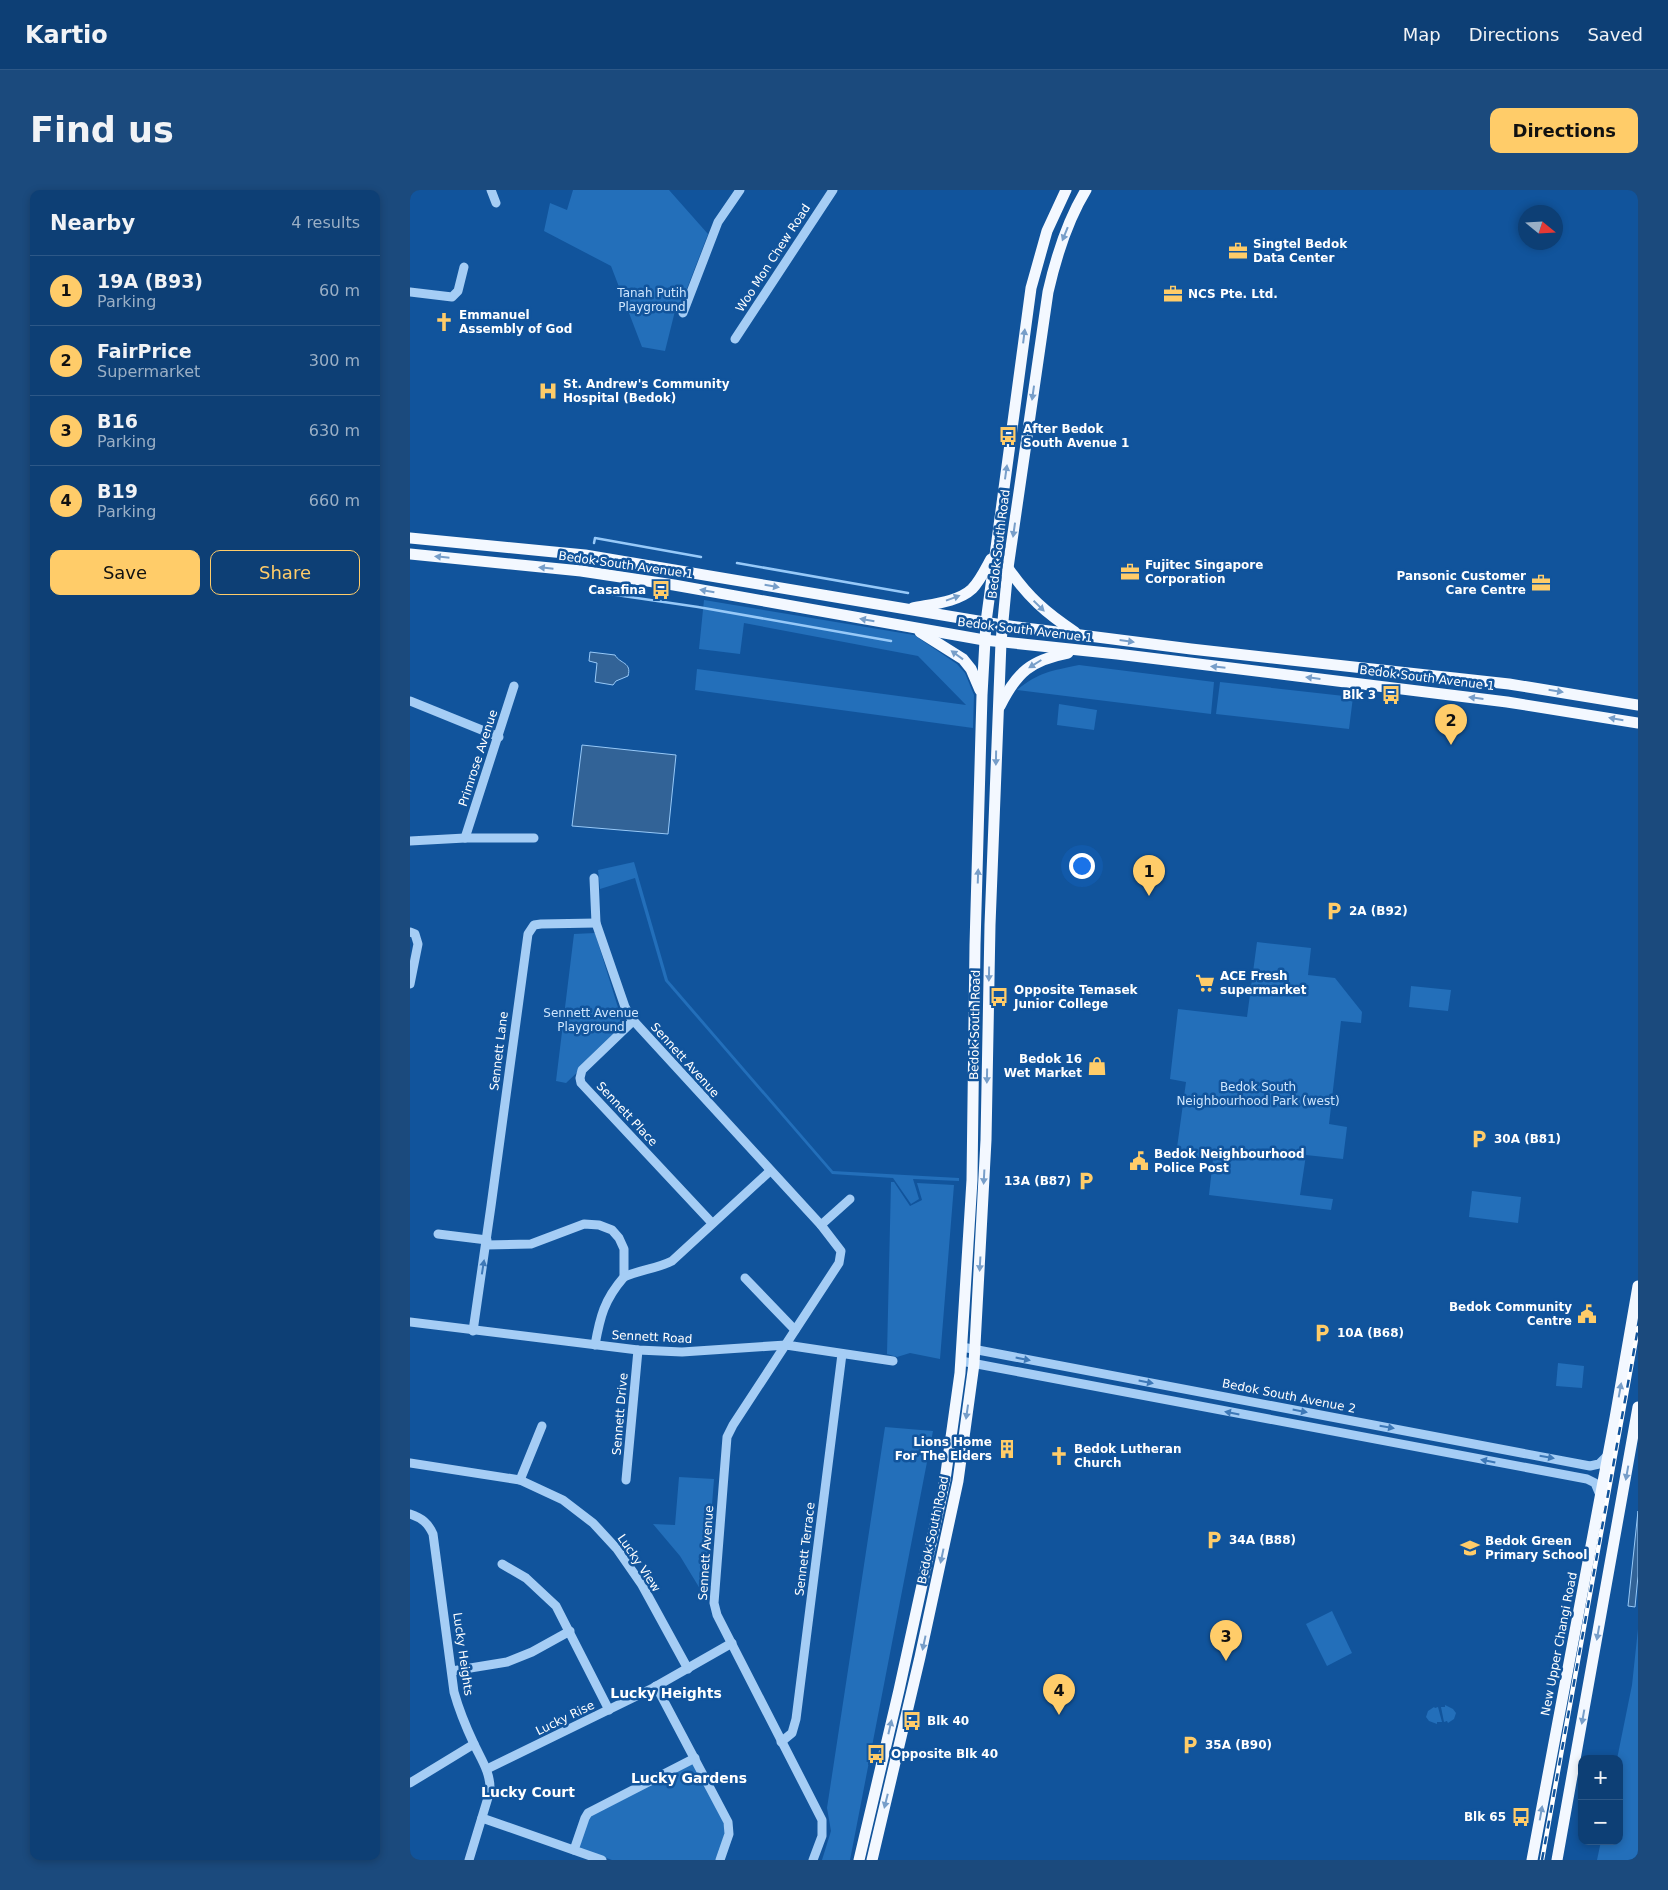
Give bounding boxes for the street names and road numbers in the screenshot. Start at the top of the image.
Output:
street label: Woo Mon Chew Road [733,201,813,315]
street label: Bedok South Road [985,488,1013,600]
street label: Bedok South Avenue 1 [558,549,694,581]
street label: Bedok South Avenue 1 [957,615,1093,645]
street label: Bedok South Avenue 1 [1359,663,1495,693]
street label: Primrose Avenue [456,708,500,808]
street label: Bedok South Road [967,970,983,1080]
street label: Sennett Lane [487,1011,511,1091]
street label: Sennett Avenue [648,1020,722,1100]
street label: Sennett Place [594,1079,660,1149]
street label: Sennett Road [611,1328,693,1346]
street label: Sennett Drive [609,1372,631,1456]
street label: Bedok South Avenue 2 [1221,1376,1357,1416]
street label: Bedok South Road [915,1475,951,1585]
street label: Sennett Terrace [792,1501,818,1597]
street label: Sennett Avenue [696,1505,716,1601]
street label: Lucky View [615,1531,664,1595]
street label: New Upper Changi Road [1538,1571,1580,1717]
street label: Lucky Heights [450,1611,476,1697]
street label: Lucky Rise [533,1698,597,1738]

